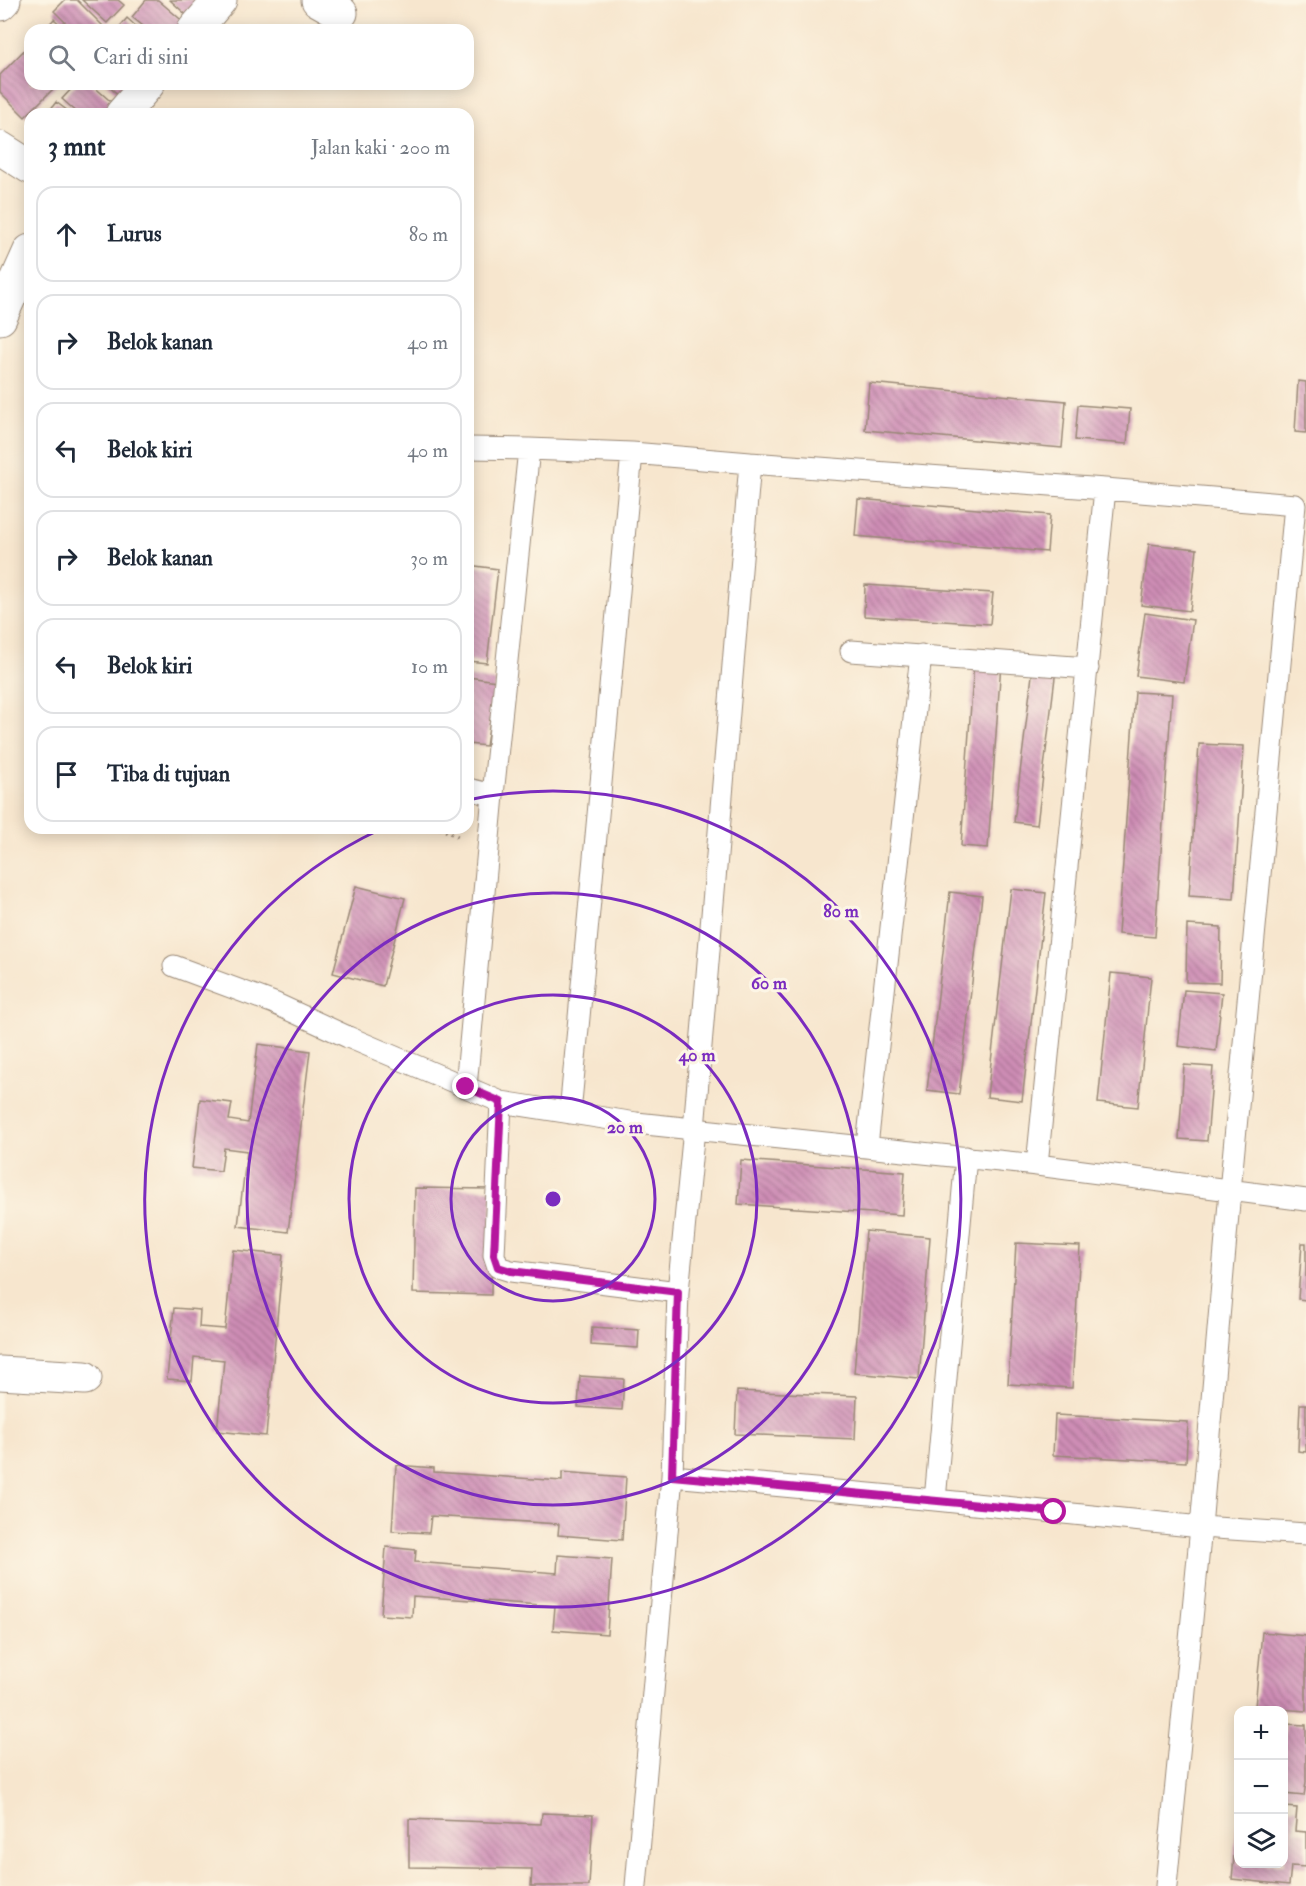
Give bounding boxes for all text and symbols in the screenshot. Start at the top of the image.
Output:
search box [24,24,474,90]
icon: search [45,41,78,74]
text: Cari di sini [93,43,189,71]
text: 3 mnt [48,131,105,163]
text: Jalan kaki · 200 m [311,135,450,160]
icon: ahead [50,218,83,251]
text: Lurus [107,220,161,248]
text: 80 m [409,222,448,247]
icon: right [50,326,83,359]
text: Belok kanan [107,328,213,356]
text: 40 m [407,330,448,355]
icon: left [50,434,83,467]
text: Belok kiri [107,436,192,464]
text: 40 m [407,438,448,463]
icon: right [50,542,83,575]
text: Belok kanan [107,544,213,572]
text: 30 m [410,546,448,571]
icon: left [50,650,83,683]
text: Belok kiri [107,652,192,680]
text: 10 m [411,654,448,679]
icon: arrive [50,758,83,791]
text: Tiba di tujuan [107,760,230,788]
text: 80 m [823,900,860,923]
text: 60 m [751,972,788,995]
text: 40 m [678,1044,716,1067]
route end [452,1073,478,1099]
text: 20 m [607,1116,644,1139]
centre of rings [543,1189,563,1209]
route start [1040,1498,1066,1524]
map controls [1234,1706,1288,1868]
button: + [1234,1706,1288,1760]
button: − [1234,1760,1288,1814]
button: layers [1234,1814,1288,1868]

